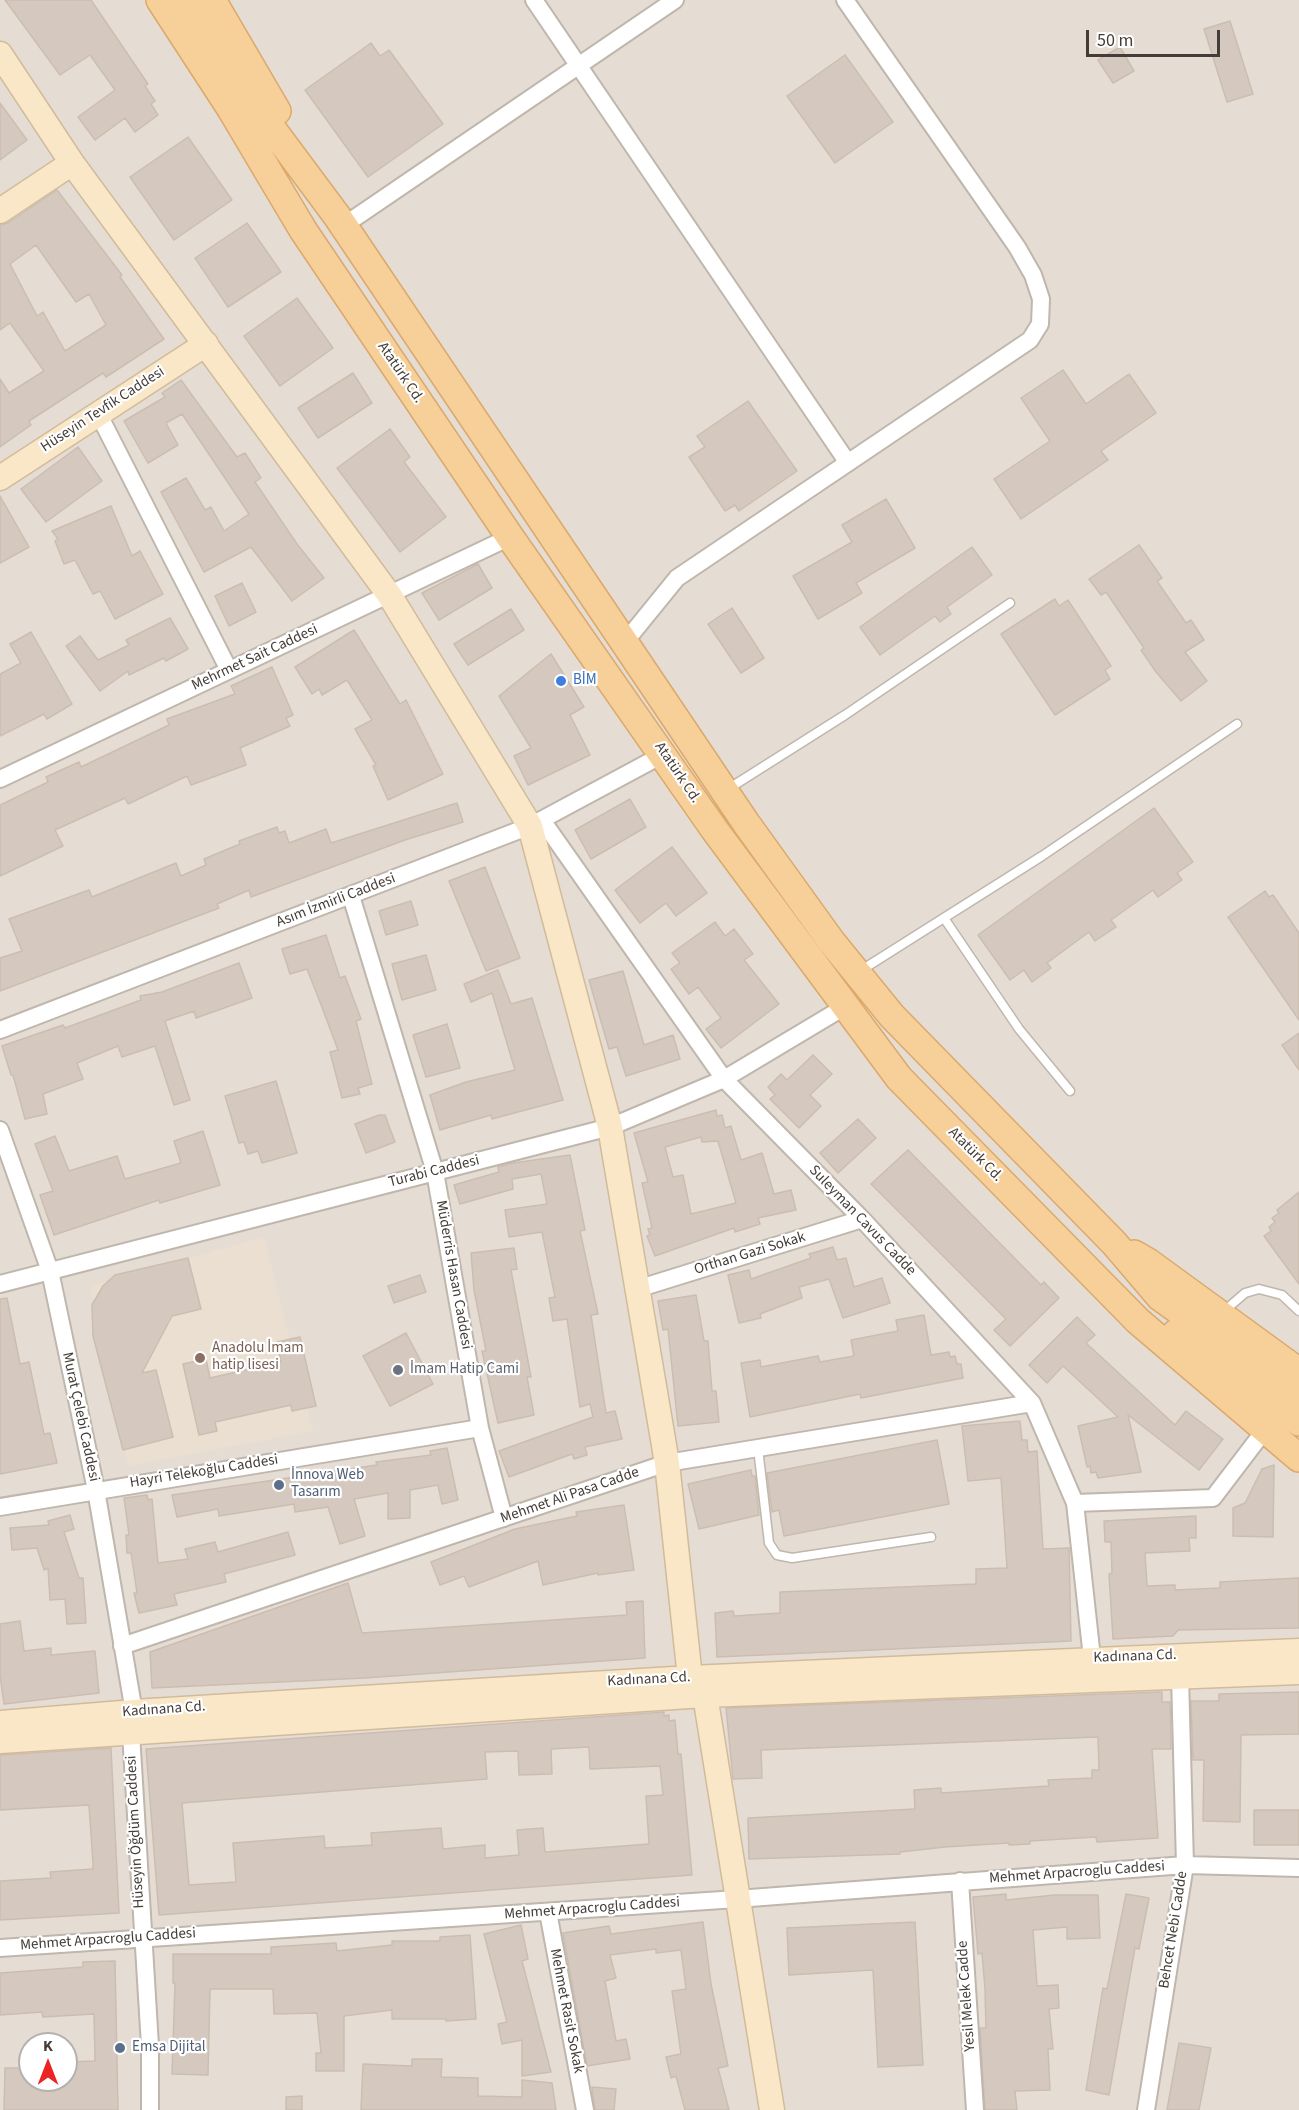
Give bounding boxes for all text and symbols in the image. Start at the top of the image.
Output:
scale bar [1089,18,1222,56]
text: 50 m [1097,28,1133,53]
street label: Atatürk Cd. [373,339,427,407]
street label: Hüseyin Tevfik Caddesi [38,363,168,457]
street label: Mehrmet Sait Caddesi [189,621,321,695]
place label: BİM [573,672,597,690]
marker: BİM [554,674,568,688]
street label: Atatürk Cd. [650,739,704,807]
street label: Asım İzmirli Caddesi [274,870,398,932]
street label: Atatürk Cd. [944,1124,1006,1186]
street label: Turabi Caddesi [387,1152,481,1192]
street label: Suleyman Cavus Cadde [805,1162,919,1280]
street label: Müderris Hasan Caddesi [431,1199,475,1351]
street label: Orthan Gazi Sokak [692,1229,808,1279]
place label: Anadolu İmam hatip lisesi [212,1340,304,1375]
street label: Murat Çelebi Caddesi [57,1351,103,1483]
marker: Anadolu İmam hatip lisesi [193,1351,207,1365]
place label: İmam Hatip Cami [410,1361,519,1379]
marker: İmam Hatip Cami [391,1363,405,1377]
street label: Hayri Telekoğlu Caddesi [129,1451,279,1493]
street label: Mehmet Ali Pasa Cadde [498,1464,642,1528]
place label: İnnova Web Tasarım [291,1467,364,1502]
marker: İnnova Web Tasarım [272,1478,286,1492]
street label: Kadınana Cd. [1093,1647,1177,1667]
street label: Kadınana Cd. [607,1669,691,1691]
street label: Kadınana Cd. [122,1698,206,1722]
street label: Hüseyin Öğdüm Caddesi [123,1755,149,1909]
street label: Mehmet Arpacroglu Caddesi [989,1858,1165,1888]
street label: Behcet Nebi Cadde [1156,1870,1192,1990]
street label: Mehmet Arpacroglu Caddesi [504,1894,680,1924]
street label: Mehmet Arpacroglu Caddesi [20,1925,196,1955]
street label: Yesil Melek Cadde [954,1940,980,2052]
street label: Mehmet Rasit Sokak [545,1947,587,2075]
north arrow [18,2032,78,2092]
text: K [43,2035,53,2057]
place label: Emsa Dijital [132,2039,206,2057]
marker: Emsa Dijital [113,2041,127,2055]

